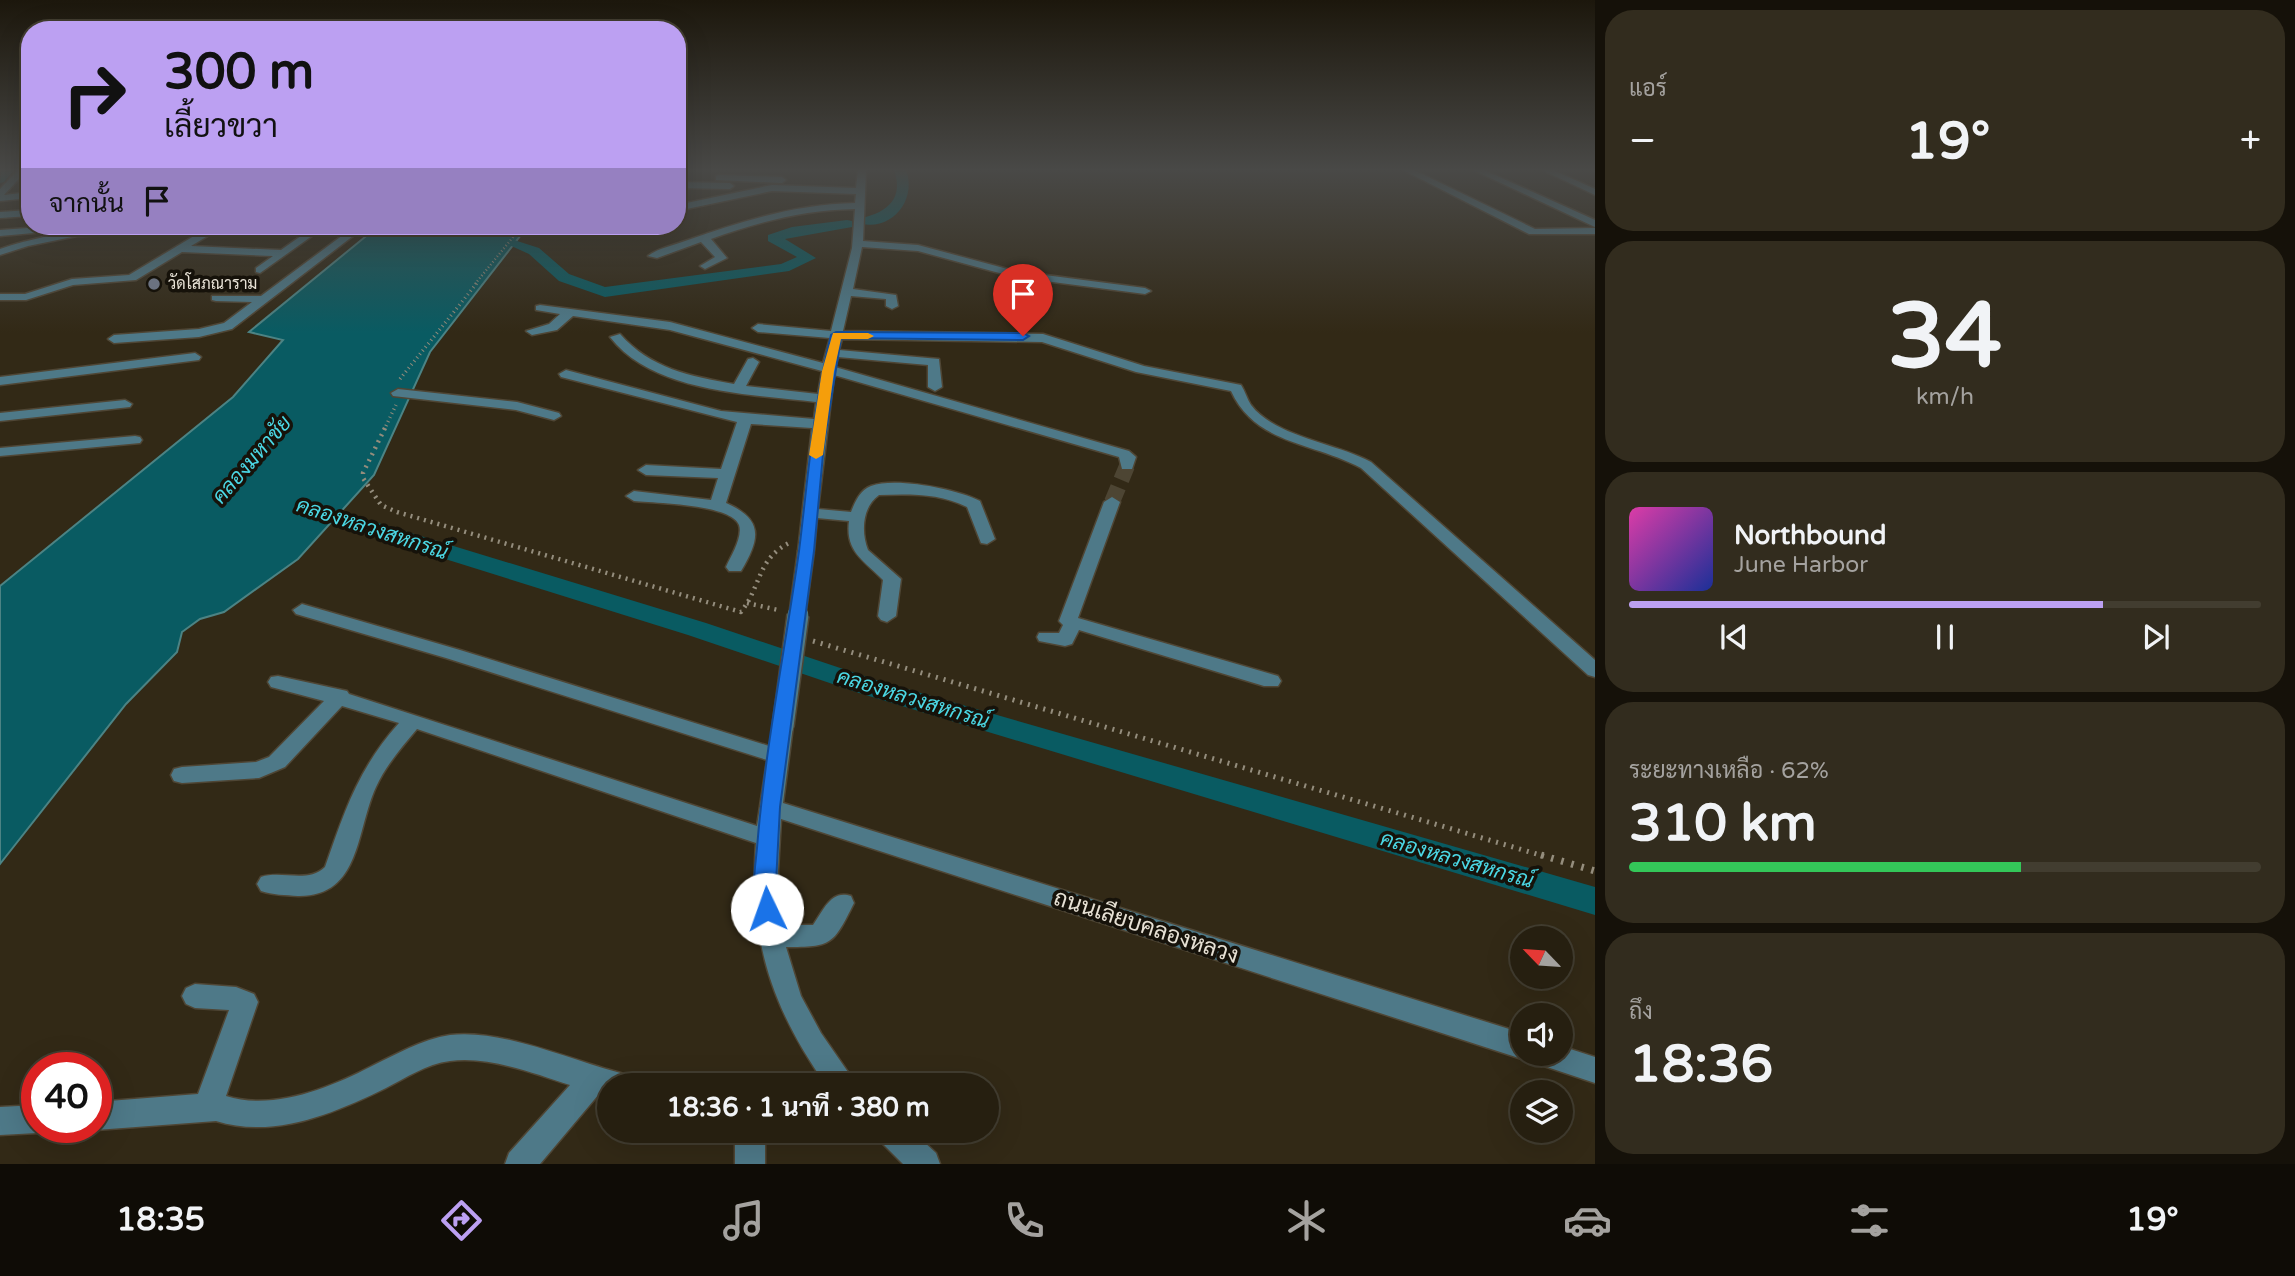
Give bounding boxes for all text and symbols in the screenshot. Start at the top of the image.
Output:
text: 300 m [164,43,314,102]
icon: right [49,49,140,140]
text: แอร์ [1629,75,1667,103]
text: เลี้ยวขวา [164,108,278,146]
text: 19° [1905,110,1990,173]
text: − [1629,118,1656,164]
text: + [2240,118,2261,164]
icon: arrive [138,182,176,220]
text: จากนั้น [49,188,124,219]
pin [993,264,1053,336]
place label: วัดโสภณาราม [168,272,257,294]
icon: arrive [1004,275,1042,313]
marker: วัดโสภณาราม [146,276,162,292]
text: 34 [1888,282,2002,392]
text: km/h [1916,383,1974,411]
water label: คลองมหาชัย [207,411,297,509]
water label: คลองหลวงสหกรณ์ [293,491,454,566]
text: Northbound [1734,520,1886,551]
text: June Harbor [1734,551,1868,579]
icon: previous [1715,618,1753,656]
icon: pause [1926,618,1964,656]
icon: next [2137,618,2175,656]
water label: คลองหลวงสหกรณ์ [834,662,996,735]
text: ระยะทางเหลือ · 62% [1629,757,1829,785]
text: 310 km [1629,792,1817,855]
water label: คลองหลวงสหกรณ์ [1378,824,1540,895]
position arrow [730,872,804,946]
street label: ถนนเลียบคลองหลวง [1050,882,1242,970]
north arrow [1510,926,1573,989]
map controls [1510,926,1573,1143]
text: ถึง [1629,998,1653,1026]
button: sound [1510,1003,1573,1066]
text: 18:36 [1629,1033,1773,1096]
speed limit sign: 40 [21,1052,112,1143]
button: layers [1510,1080,1573,1143]
text: 18:36 · 1 นาที · 380 m [666,1092,930,1123]
icon: directions [437,1196,486,1245]
icon: music [719,1196,768,1245]
icon: phone [1000,1196,1049,1245]
icon: climate [1282,1196,1331,1245]
icon: car [1563,1196,1612,1245]
icon: filters [1845,1196,1894,1245]
text: 18:35 [116,1201,205,1239]
text: 19° [2126,1201,2179,1239]

